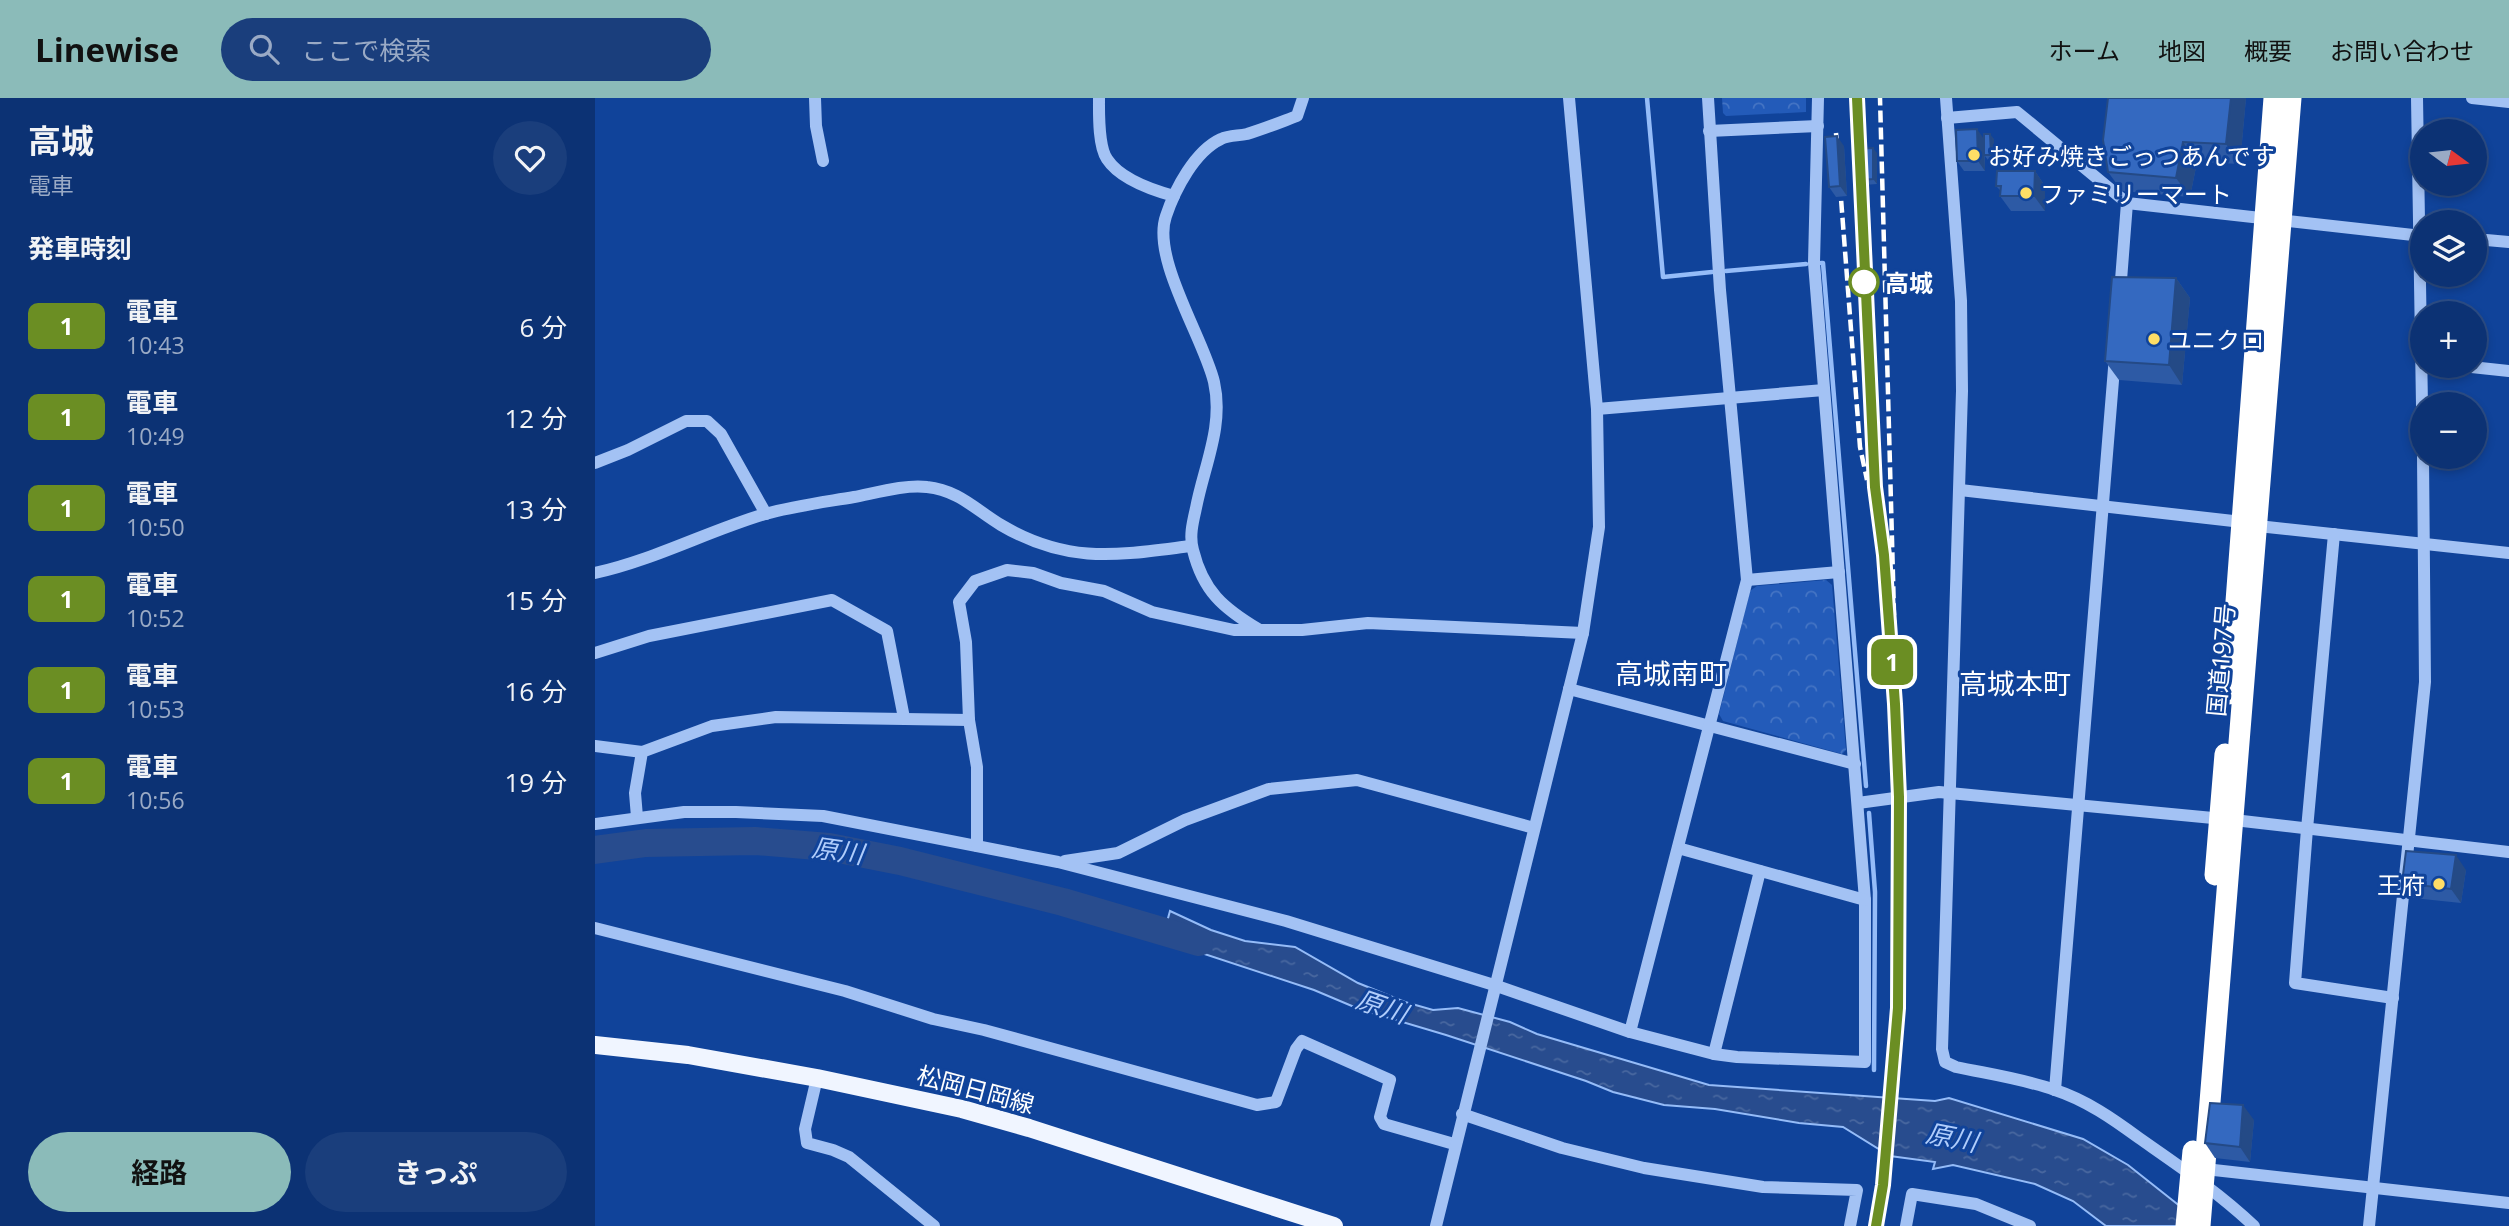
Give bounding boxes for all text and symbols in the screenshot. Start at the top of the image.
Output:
search box [221,18,711,81]
text: Linewise [35,27,179,72]
icon: search [245,30,283,68]
text: ここで検索 [301,32,431,68]
text: ホーム [2049,34,2120,67]
text: 地図 [2158,34,2206,67]
text: 概要 [2244,34,2292,67]
text: お問い合わせ [2330,34,2474,67]
text: 高城 [28,118,94,163]
north arrow [2410,119,2487,196]
map controls [2410,119,2487,469]
button: heart [493,121,567,195]
place label: お好み焼きごっつあんです [1988,139,2275,172]
marker: お好み焼きごっつあんです [1966,147,1982,163]
text: 電車 [28,169,74,201]
place label: ファミリーマート [2040,177,2232,210]
marker: ファミリーマート [2018,185,2034,201]
button: layers [2410,210,2487,287]
text: 発車時刻 [28,230,132,266]
place label: 高城 [1885,266,1933,299]
marker: 高城 [1849,267,1879,297]
text: 電車 [126,293,178,329]
button: + [2410,301,2487,378]
text: 1 [60,309,73,342]
text: 6 分 [519,309,567,345]
place label: ユニクロ [2168,323,2264,356]
text: 10:43 [126,329,185,361]
marker: ユニクロ [2146,331,2162,347]
text: 電車 [126,384,178,420]
button: − [2410,392,2487,469]
text: 1 [60,400,73,433]
text: 12 分 [505,400,567,436]
text: 10:49 [126,420,185,452]
text: 電車 [126,475,178,511]
text: 1 [60,491,73,524]
text: 13 分 [505,491,567,527]
text: 10:50 [126,511,185,543]
text: 電車 [126,566,178,602]
text: 1 [60,582,73,615]
text: 15 分 [505,582,567,618]
text: 10:52 [126,602,185,634]
street label: 国道197号 [2199,602,2241,718]
line badge: 1 [1869,639,1915,685]
text: 1 [1885,645,1899,678]
district label: 高城南町 [1615,654,1727,692]
text: 電車 [126,657,178,693]
district label: 高城本町 [1959,664,2071,702]
text: 1 [60,673,73,706]
text: 16 分 [505,673,567,709]
text: 10:53 [126,693,185,725]
text: 電車 [126,748,178,784]
text: 1 [60,764,73,797]
text: 19 分 [505,764,567,800]
text: 10:56 [126,784,185,816]
water label: 原川 [810,829,869,872]
place label: 王府 [2377,868,2425,901]
marker: 王府 [2431,876,2447,892]
water label: 原川 [1352,981,1415,1032]
street label: 松岡日岡線 [914,1058,1038,1120]
water label: 原川 [1923,1114,1984,1160]
button: 経路 [28,1132,291,1212]
button: きっぷ [305,1132,567,1212]

